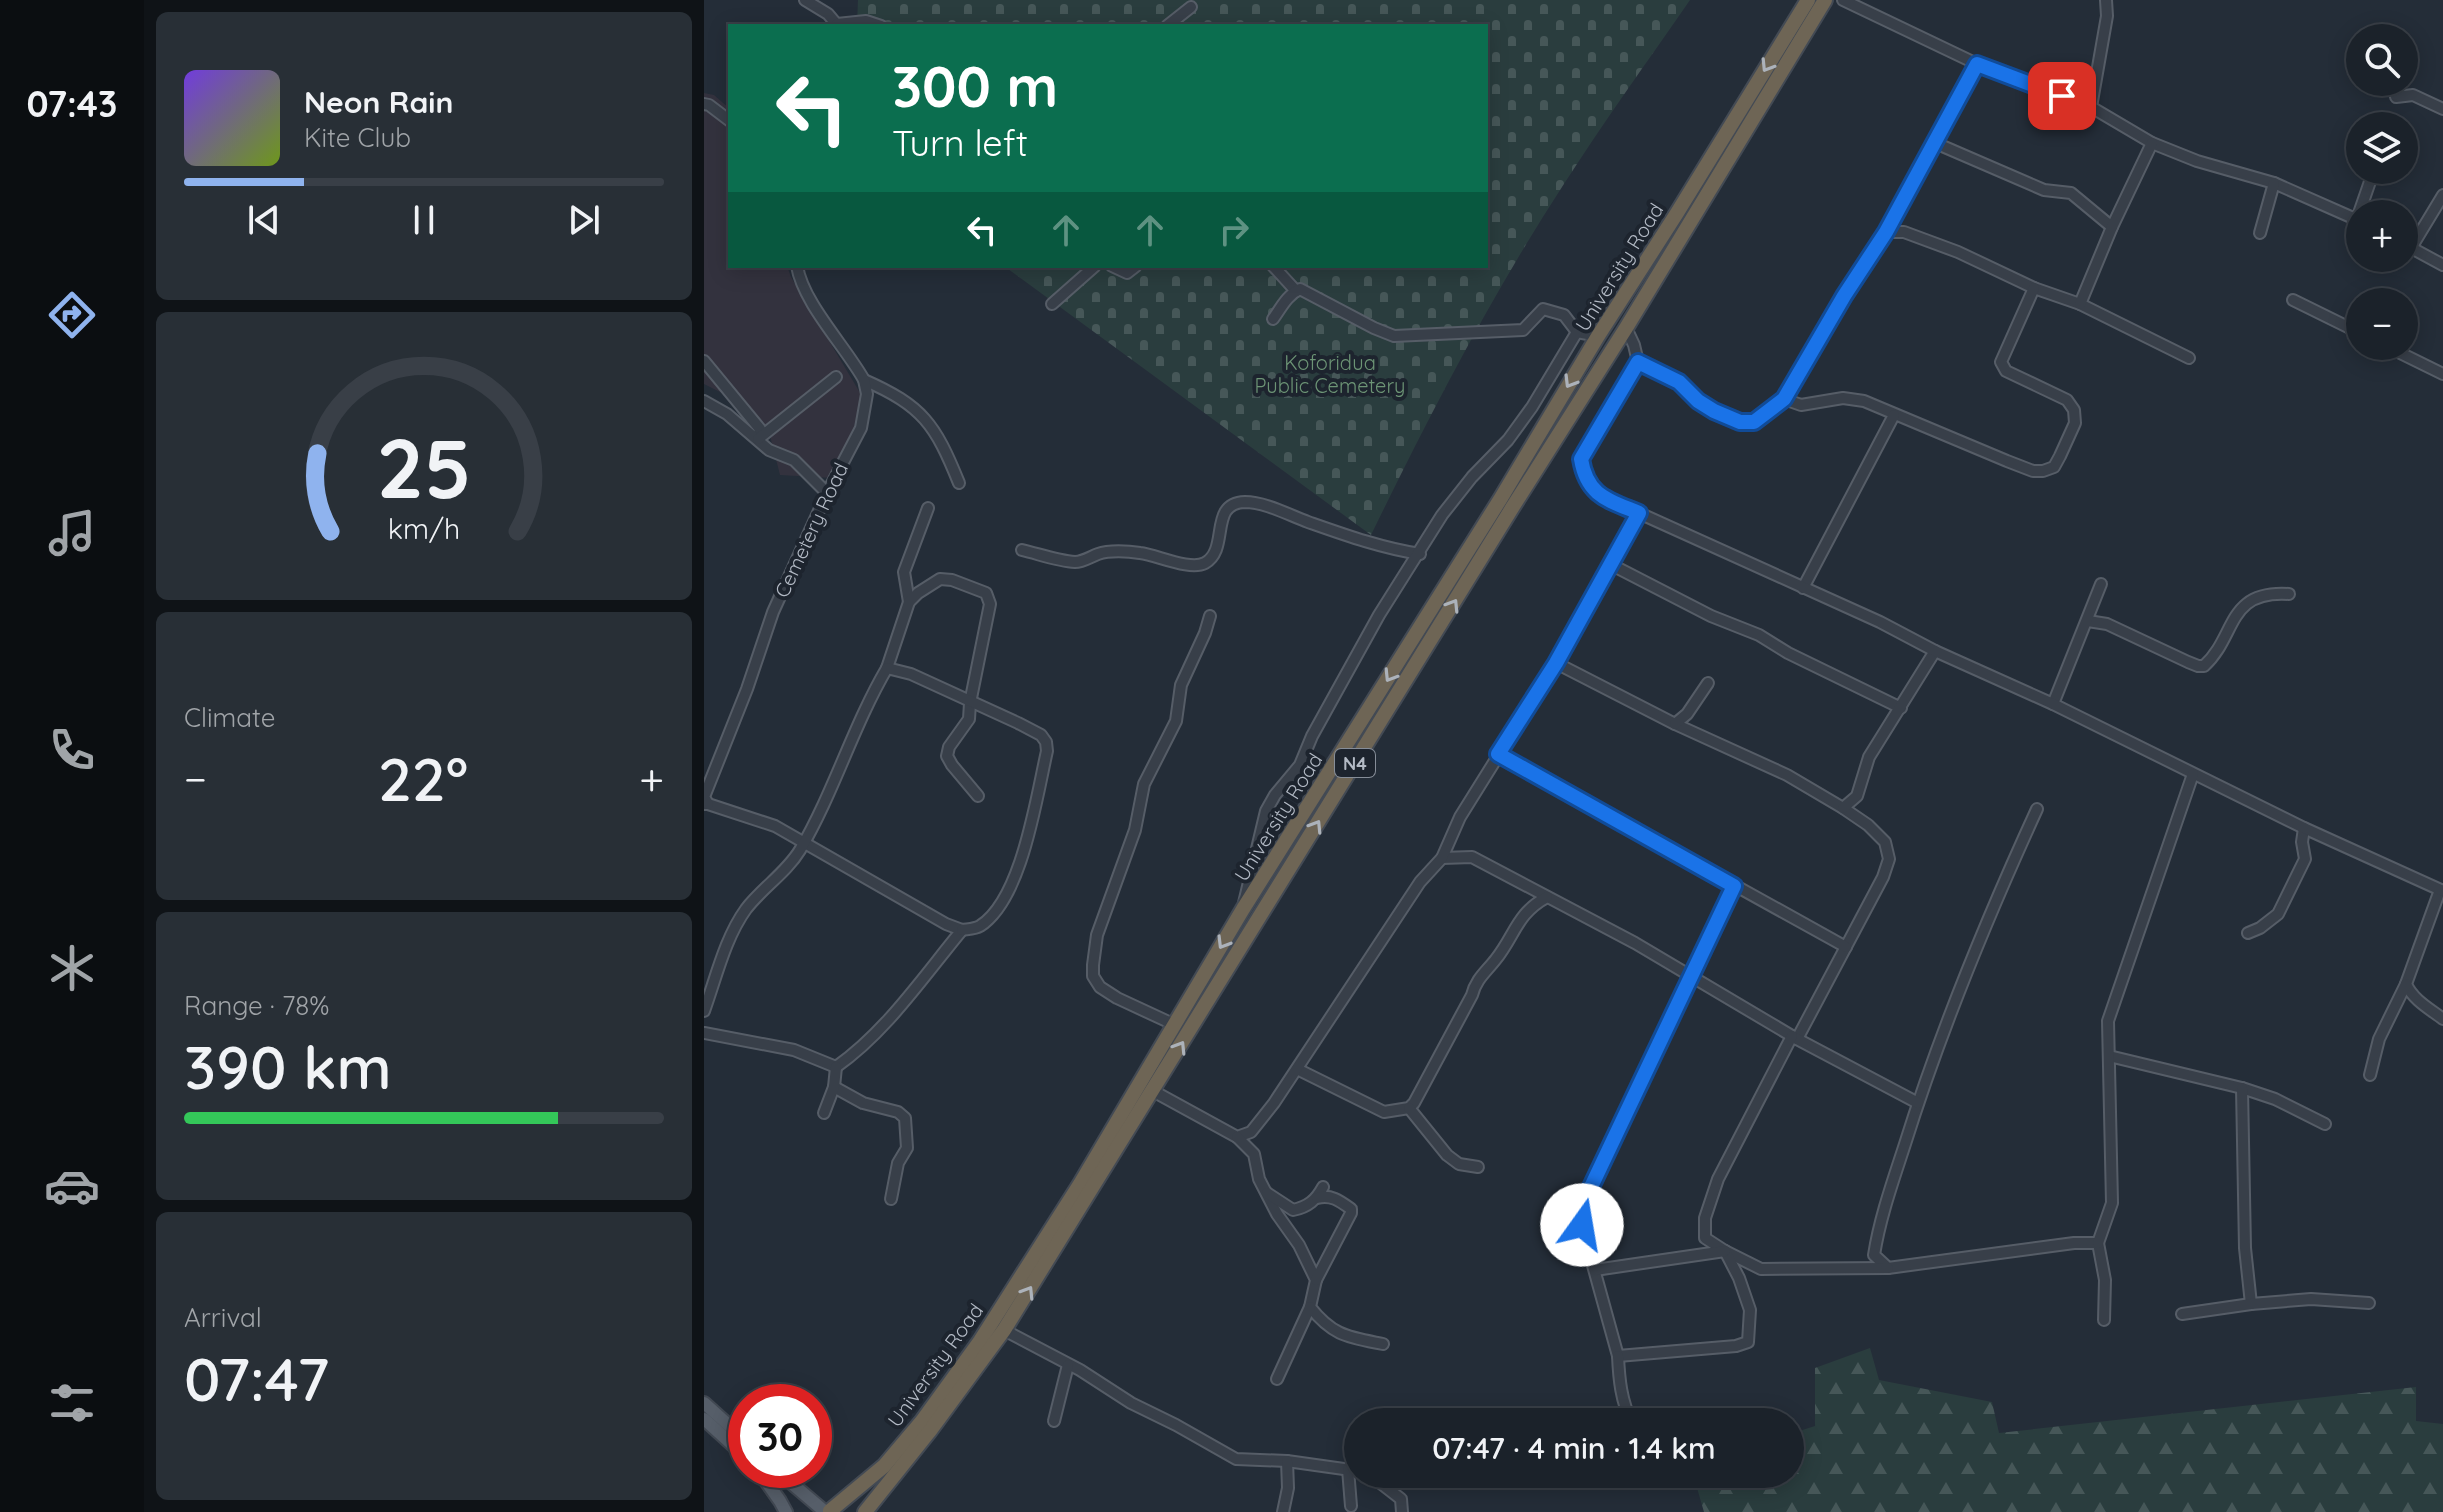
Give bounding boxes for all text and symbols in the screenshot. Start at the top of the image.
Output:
map controls [2346,24,2418,360]
button: search [2346,24,2418,96]
text: 300 m [892,51,1058,121]
icon: left [760,56,864,160]
one-way arrow [1762,58,1777,72]
pin [2028,62,2096,130]
icon: arrive [2040,74,2084,118]
text: 07:43 [27,81,117,126]
text: Neon Rain [304,83,453,121]
button: layers [2346,112,2418,184]
text: Turn left [892,120,1028,165]
text: Kite Club [304,121,411,154]
icon: previous [242,198,286,242]
icon: pause [402,198,446,242]
icon: next [562,198,606,242]
street label: University Road [1570,198,1668,336]
button: + [2346,200,2418,272]
icon: left [960,208,1004,252]
icon: ahead [1044,208,1088,252]
icon: ahead [1128,208,1172,252]
icon: right [1212,208,1256,252]
icon: directions [44,287,100,343]
button: − [2346,288,2418,360]
park label: Koforidua Public Cemetery [1255,350,1405,398]
one-way arrow [1565,373,1580,388]
text: 25 [376,415,472,519]
street label: Cemetery Road [769,459,853,601]
icon: music [44,505,100,561]
text: km/h [388,510,460,546]
one-way arrow [1443,599,1458,613]
one-way arrow [1385,667,1400,681]
text: Climate [184,701,275,734]
icon: phone [44,722,100,778]
text: 22° [378,741,468,816]
street label: University Road [1229,748,1327,886]
road number: N4 [1335,749,1375,777]
text: − [184,751,207,806]
text: + [639,751,664,806]
one-way arrow [1306,820,1322,835]
one-way arrow [1217,934,1232,949]
icon: climate [44,940,100,996]
text: Range · 78% [184,989,330,1022]
text: 390 km [184,1029,392,1104]
one-way arrow [1170,1041,1185,1056]
icon: car [44,1158,100,1214]
position arrow [1540,1183,1624,1267]
one-way arrow [1018,1286,1033,1301]
street label: University Road [882,1298,988,1432]
text: Arrival [184,1301,262,1334]
text: 07:47 [184,1341,329,1416]
icon: filters [44,1375,100,1431]
speed limit sign: 30 [728,1384,832,1488]
text: 07:47 · 4 min · 1.4 km [1432,1429,1716,1467]

